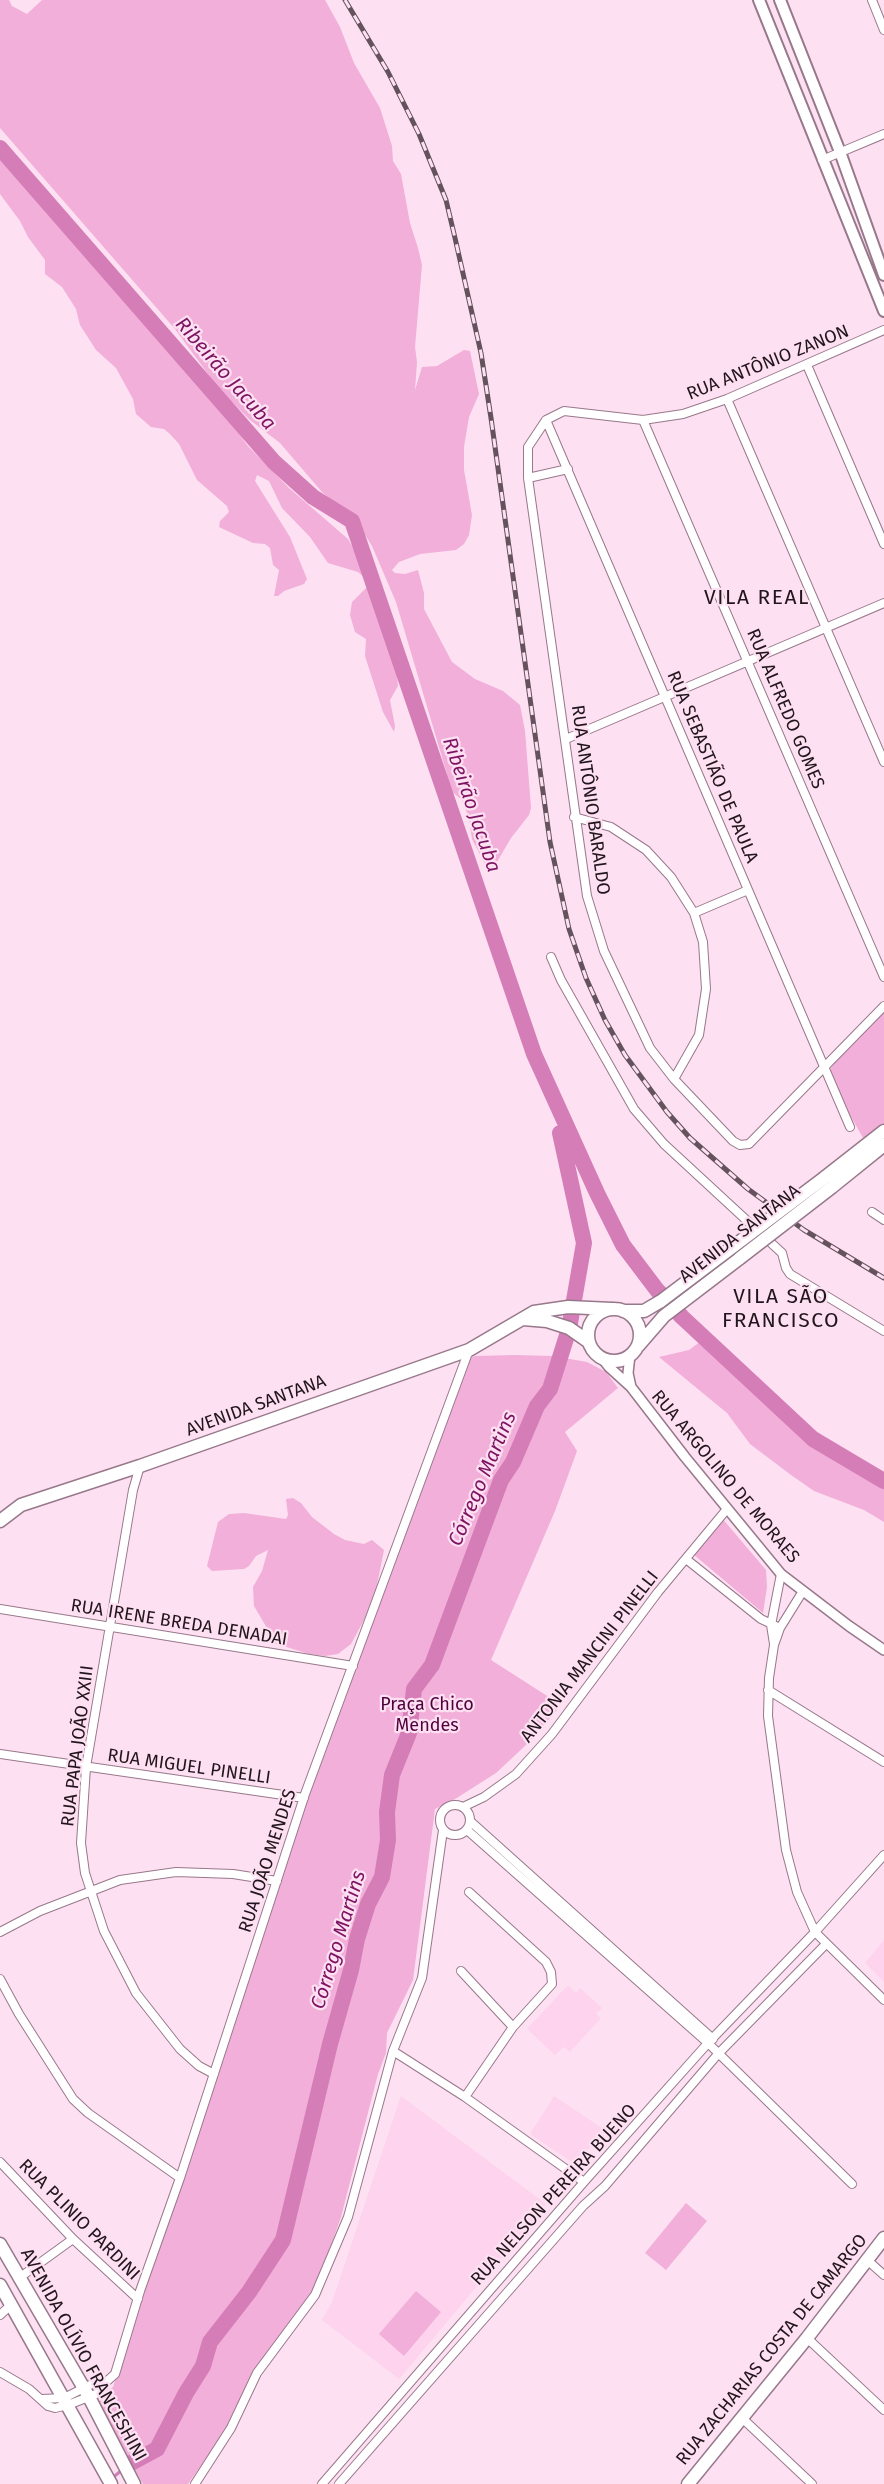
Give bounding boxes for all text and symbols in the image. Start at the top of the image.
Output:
water label: Ribeirão Jacuba [170,313,280,435]
street label: RUA ANTÔNIO ZANON [684,321,852,405]
district label: VILA REAL [704,585,810,611]
street label: RUA ALFREDO GOMES [741,626,829,792]
street label: RUA SEBASTIÃO DE PAULA [662,668,762,866]
street label: RUA ANTÔNIO BARALDO [566,704,614,896]
water label: Ribeirão Jacuba [437,734,505,876]
street label: AVENIDA SANTANA [675,1180,805,1288]
district label: VILA SÃO FRANCISCO [722,1284,840,1334]
street label: AVENIDA SANTANA [183,1371,329,1441]
street label: RUA ARGOLINO DE MORAES [646,1386,804,1568]
water label: Córrego Martins [444,1408,522,1550]
street label: ANTONIA MANCINI PINELLI [516,1567,664,1747]
street label: RUA IRENE BREDA DENADAI [69,1595,289,1651]
street label: RUA PAPA JOÃO XXIII [57,1664,99,1828]
park label: Praça Chico Mendes [380,1694,474,1736]
street label: RUA MIGUEL PINELLI [106,1745,272,1789]
street label: RUA JOÃO MENDES [235,1787,301,1935]
water label: Córrego Martins [307,1868,371,2012]
street label: RUA NELSON PEREIRA BUENO [467,2100,641,2290]
street label: RUA PLINIO PARDINI [14,2155,144,2285]
street label: RUA ZACHARIAS COSTA DE CAMARGO [672,2230,872,2470]
street label: AVENIDA OLÍVIO FRANCESHINI [15,2245,151,2465]

